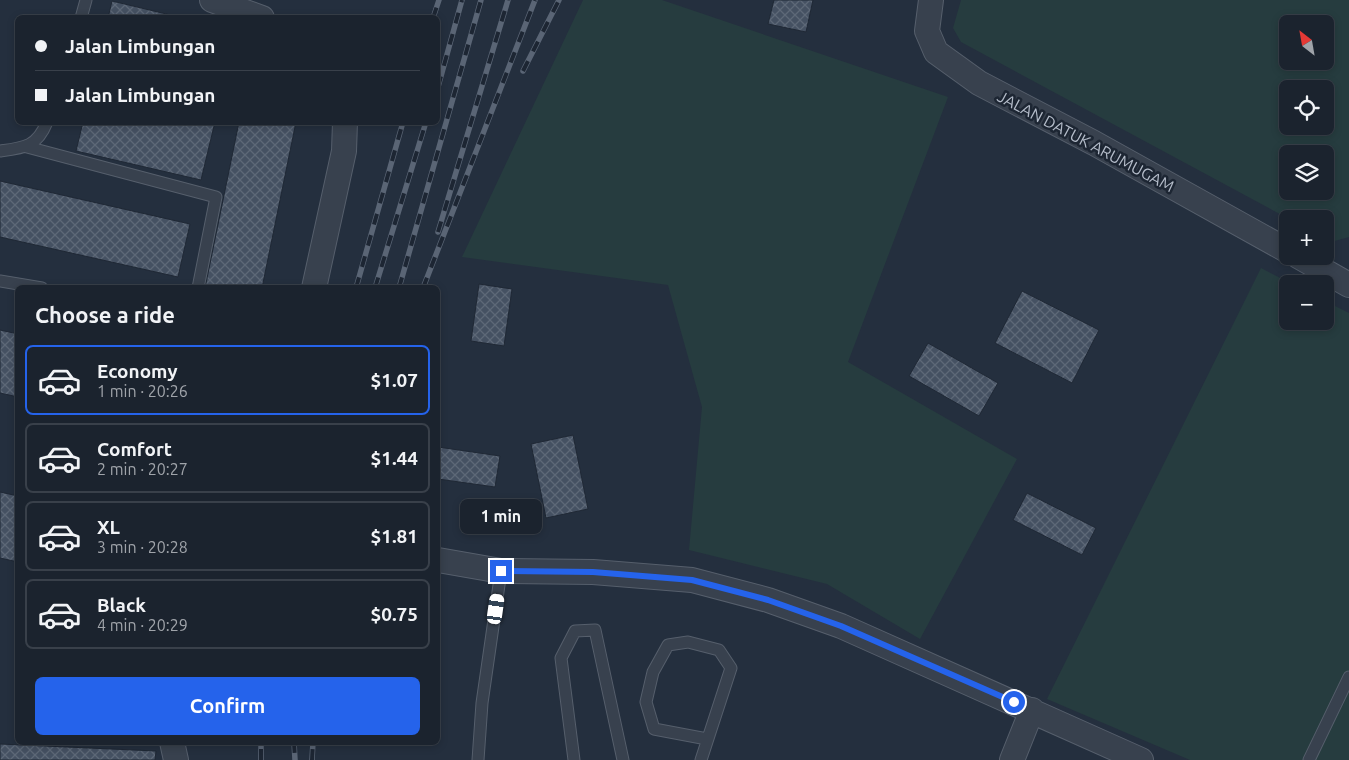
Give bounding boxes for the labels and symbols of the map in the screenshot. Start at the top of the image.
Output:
north arrow [1279,15,1334,70]
street label: JALAN DATUK ARUMUGAM [995,87,1177,195]
callout: 1 min [460,498,542,534]
route end [490,560,512,582]
car [486,593,505,625]
route start [1003,691,1025,713]

